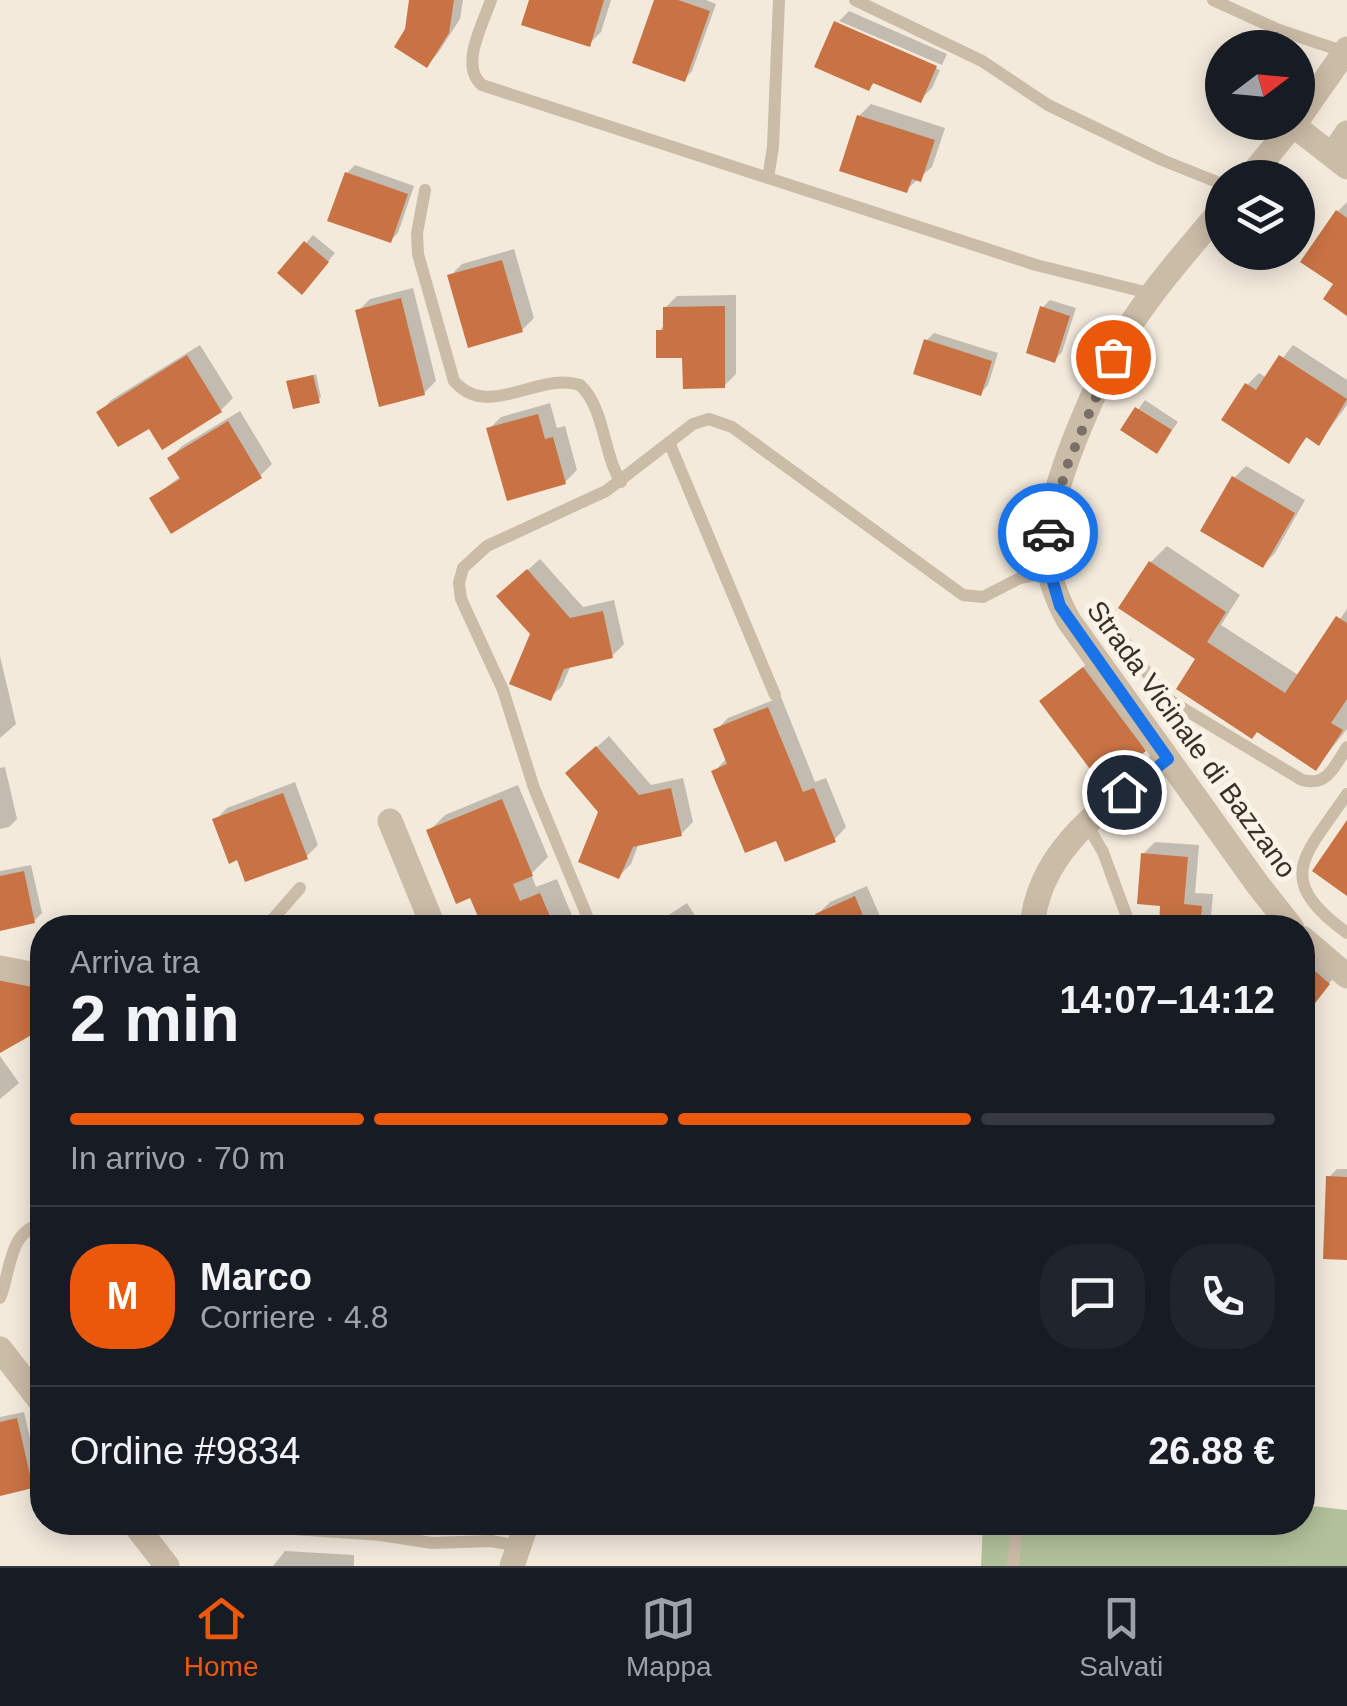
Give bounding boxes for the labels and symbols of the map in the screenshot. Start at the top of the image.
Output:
north arrow [1205,30,1315,140]
pin [1071,315,1156,400]
courier [998,483,1098,583]
street label: Strada Vicinale di Bazzano [1081,595,1302,884]
pin [1082,750,1167,835]

